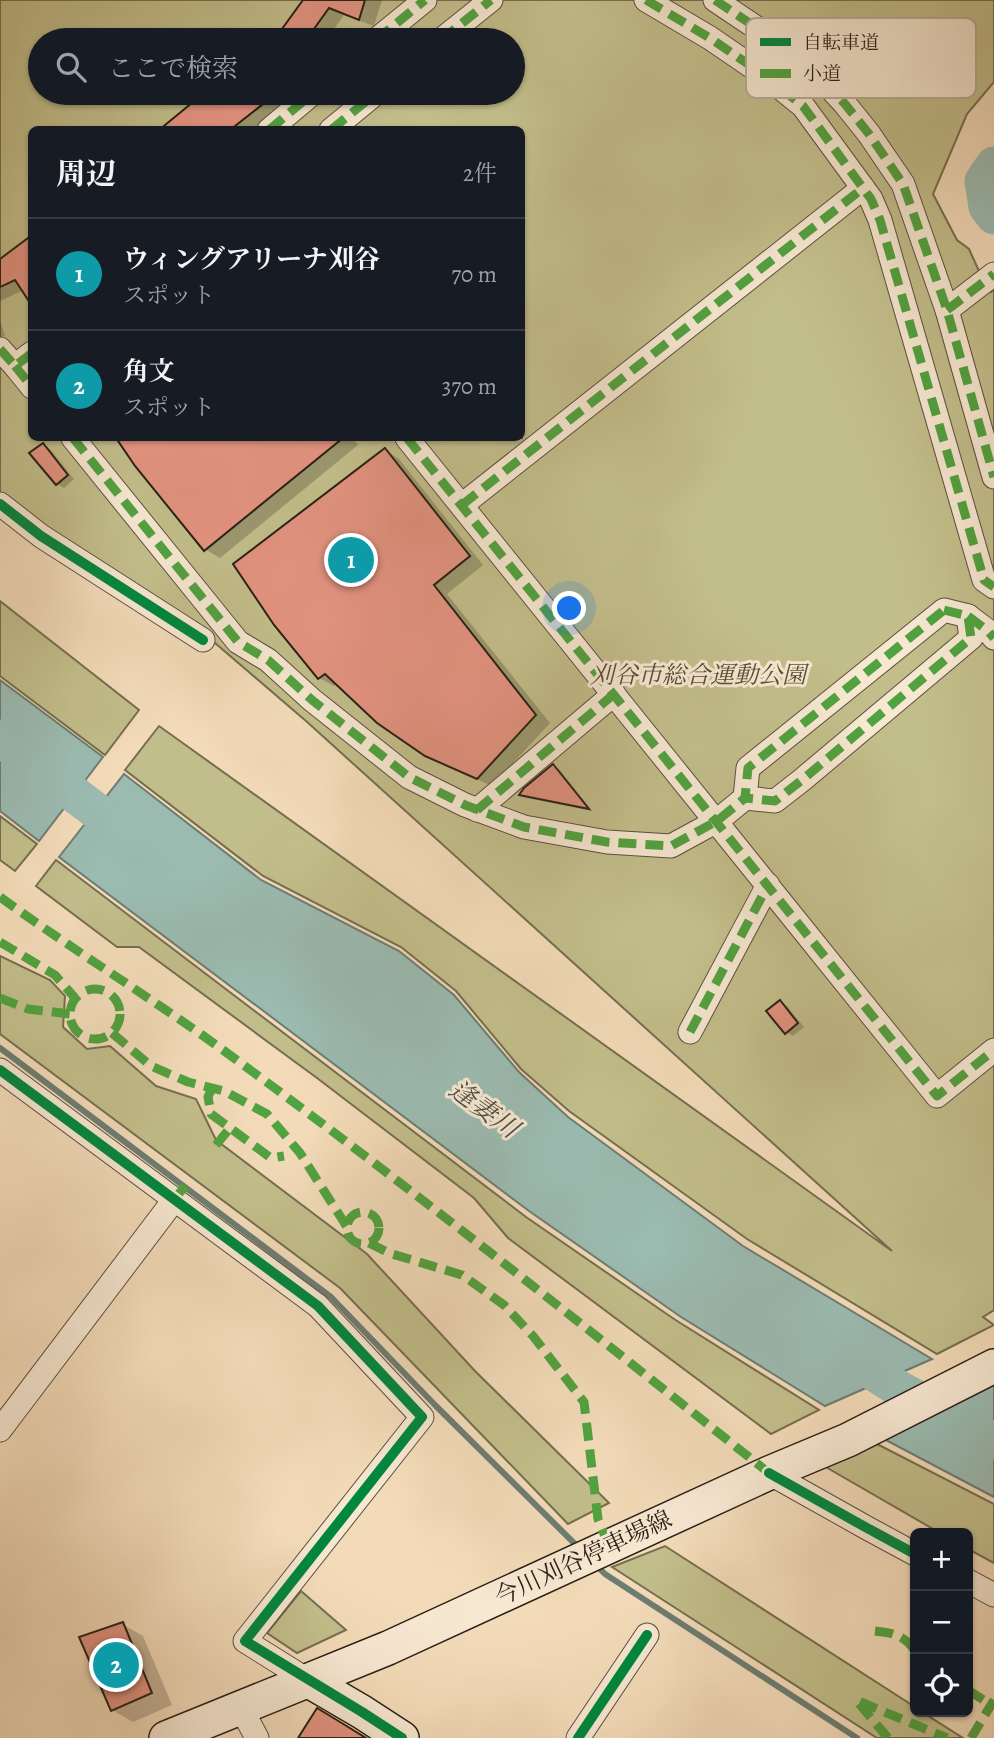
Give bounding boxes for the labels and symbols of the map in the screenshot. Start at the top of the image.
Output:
legend [746,18,976,98]
text: 自転車道 [803,30,879,56]
text: 小道 [803,61,841,87]
pin: 1 [328,534,374,586]
your location [552,591,586,625]
park label: 刈谷市総合運動公園 [590,659,810,691]
water label: 逢妻川 [442,1072,528,1148]
street label: 今川刈谷停車場線 [489,1503,677,1613]
pin: 2 [93,1639,139,1691]

